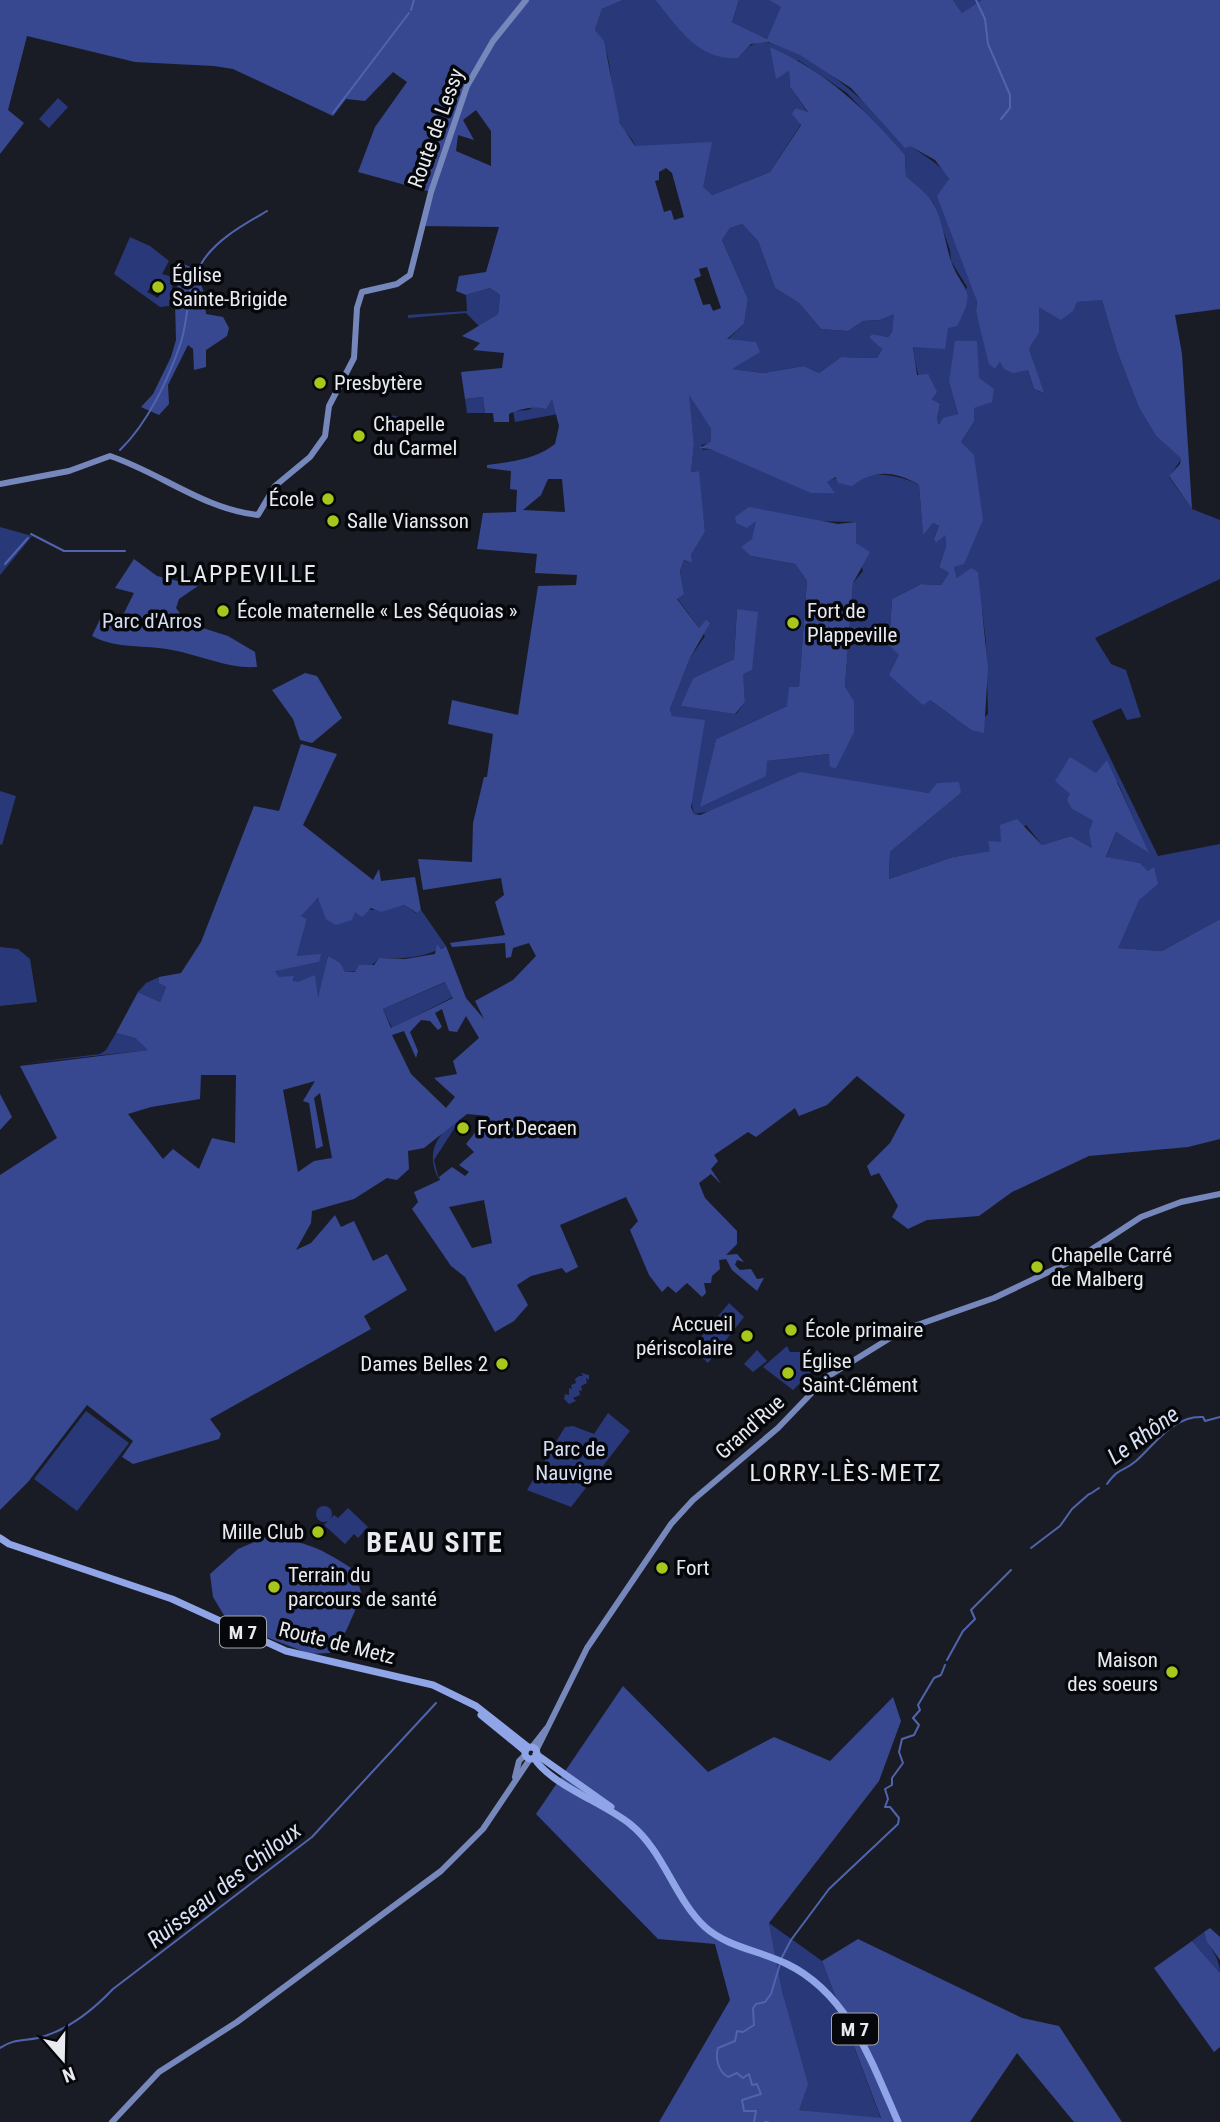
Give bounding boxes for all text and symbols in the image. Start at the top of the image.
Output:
street label: Route de Lessy [403,65,469,191]
place label: Église Sainte-Brigide [172,263,287,311]
marker: Église Sainte-Brigide [150,279,166,295]
place label: Presbytère [334,371,423,395]
marker: Presbytère [312,375,328,391]
place label: Chapelle du Carmel [373,412,457,460]
marker: Chapelle du Carmel [351,428,367,444]
place label: École [269,487,314,511]
marker: École [320,491,336,507]
place label: Salle Viansson [347,509,469,533]
marker: Salle Viansson [325,513,341,529]
district label: PLAPPEVILLE [164,560,318,588]
place label: École maternelle « Les Séquoias » [237,599,518,623]
place label: Fort de Plappeville [807,599,897,647]
marker: École maternelle « Les Séquoias » [215,603,231,619]
park label: Parc d'Arros [102,609,202,633]
marker: Fort de Plappeville [785,615,801,631]
place label: Fort Decaen [477,1116,577,1140]
marker: Fort Decaen [455,1120,471,1136]
place label: Chapelle Carré de Malberg [1051,1243,1172,1291]
marker: Chapelle Carré de Malberg [1029,1259,1045,1275]
place label: Accueil périscolaire [636,1312,733,1360]
place label: École primaire [805,1318,923,1342]
marker: École primaire [783,1322,799,1338]
marker: Accueil périscolaire [739,1328,755,1344]
place label: Église Saint-Clément [802,1349,918,1397]
place label: Dames Belles 2 [360,1352,488,1376]
marker: Dames Belles 2 [494,1356,510,1372]
marker: Église Saint-Clément [780,1365,796,1381]
street label: Grand'Rue [711,1390,789,1464]
water label: Le Rhône [1102,1401,1184,1470]
park label: Parc de Nauvigne [535,1437,613,1485]
district label: LORRY-LÈS-METZ [749,1459,943,1487]
place label: Mille Club [222,1520,304,1544]
marker: Mille Club [310,1524,326,1540]
district label: BEAU SITE [366,1526,504,1559]
place label: Fort [676,1556,710,1580]
marker: Fort [654,1560,670,1576]
place label: Terrain du parcours de santé [288,1563,437,1611]
marker: Terrain du parcours de santé [266,1579,282,1595]
road number: M 7 [220,1616,266,1648]
street label: Route de Metz [276,1617,398,1669]
place label: Maison des soeurs [1067,1648,1158,1696]
marker: Maison des soeurs [1164,1664,1180,1680]
water label: Ruisseau des Chiloux [142,1817,307,1954]
road number: M 7 [832,2013,878,2044]
north arrow [28,2024,98,2094]
text: N [59,2062,78,2087]

